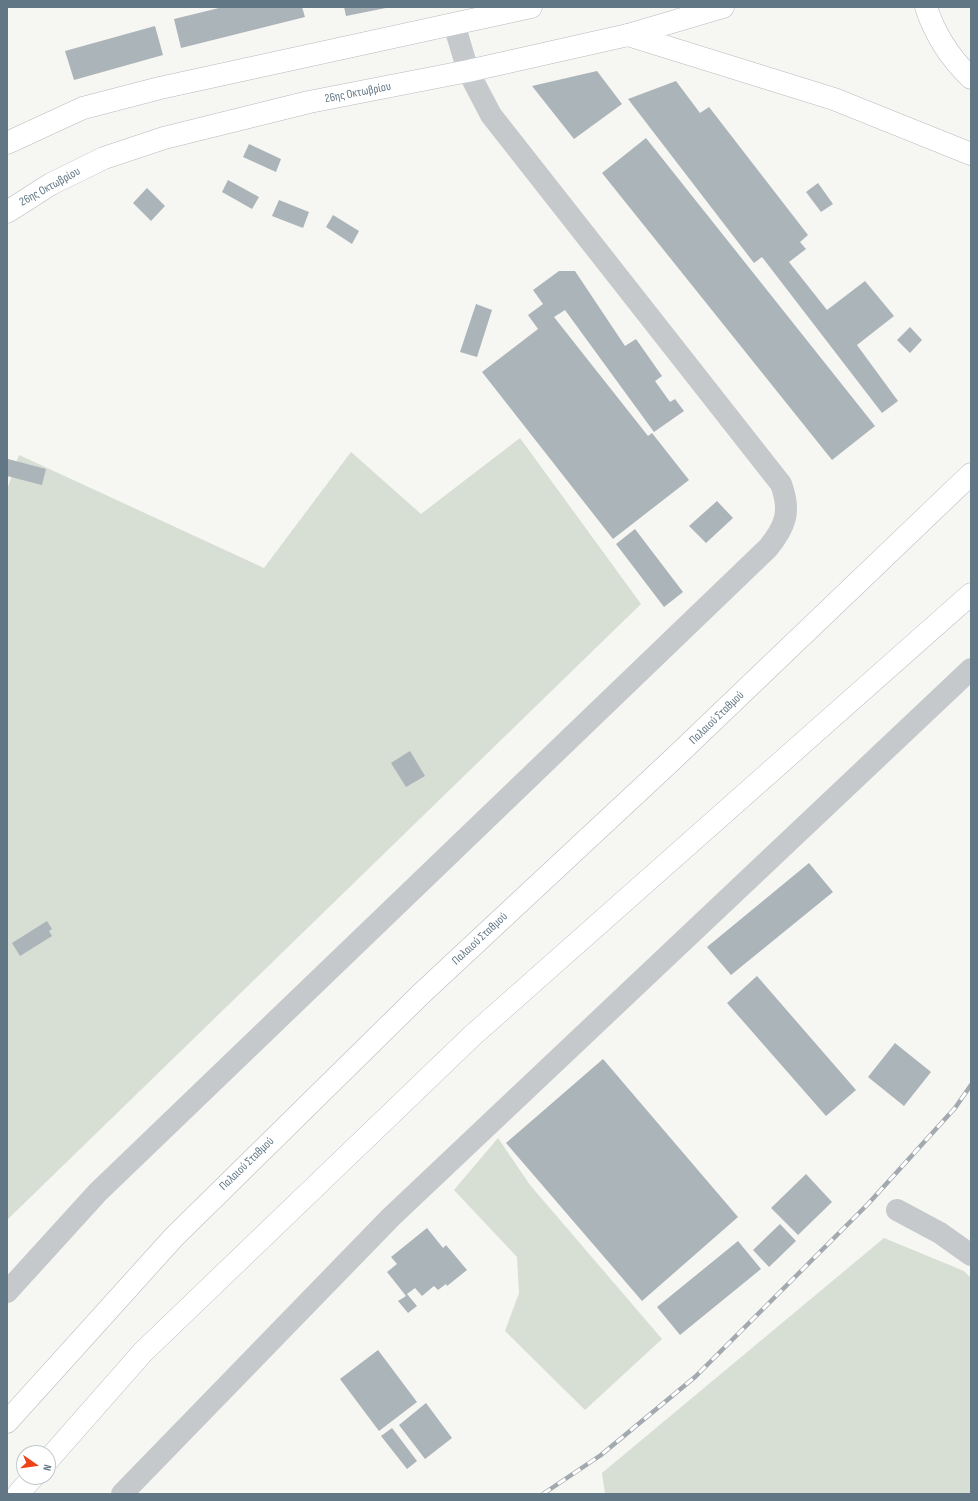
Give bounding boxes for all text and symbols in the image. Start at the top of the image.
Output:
street label: 26ης Οκτωβρίου [324,80,392,106]
street label: 26ης Οκτωβρίου [17,164,83,210]
street label: Παλαιού Σταθμού [687,688,747,748]
street label: Παλαιού Σταθμού [449,910,511,968]
street label: Παλαιού Σταθμού [217,1134,277,1194]
north arrow [16,1445,56,1485]
text: N [40,1463,54,1472]

